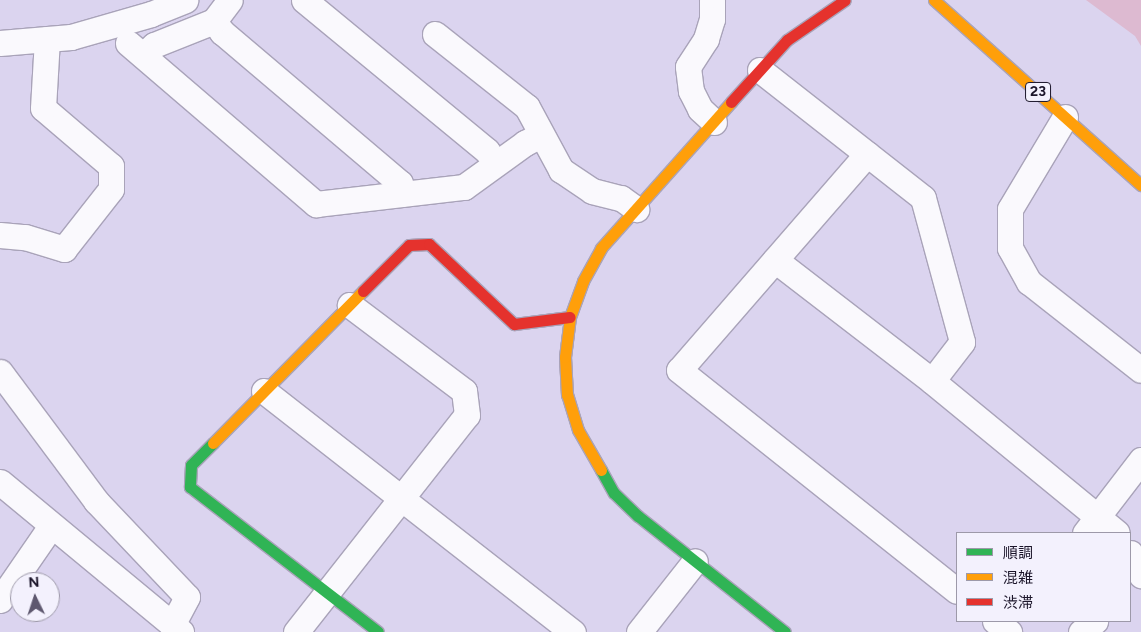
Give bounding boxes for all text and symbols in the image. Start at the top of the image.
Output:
road number: 23 [1024,80,1052,104]
legend [956,532,1131,622]
text: 順調 [1003,544,1033,562]
text: 混雑 [1003,569,1033,587]
north arrow [10,572,60,622]
text: N [28,574,40,591]
text: 渋滞 [1003,594,1033,612]

